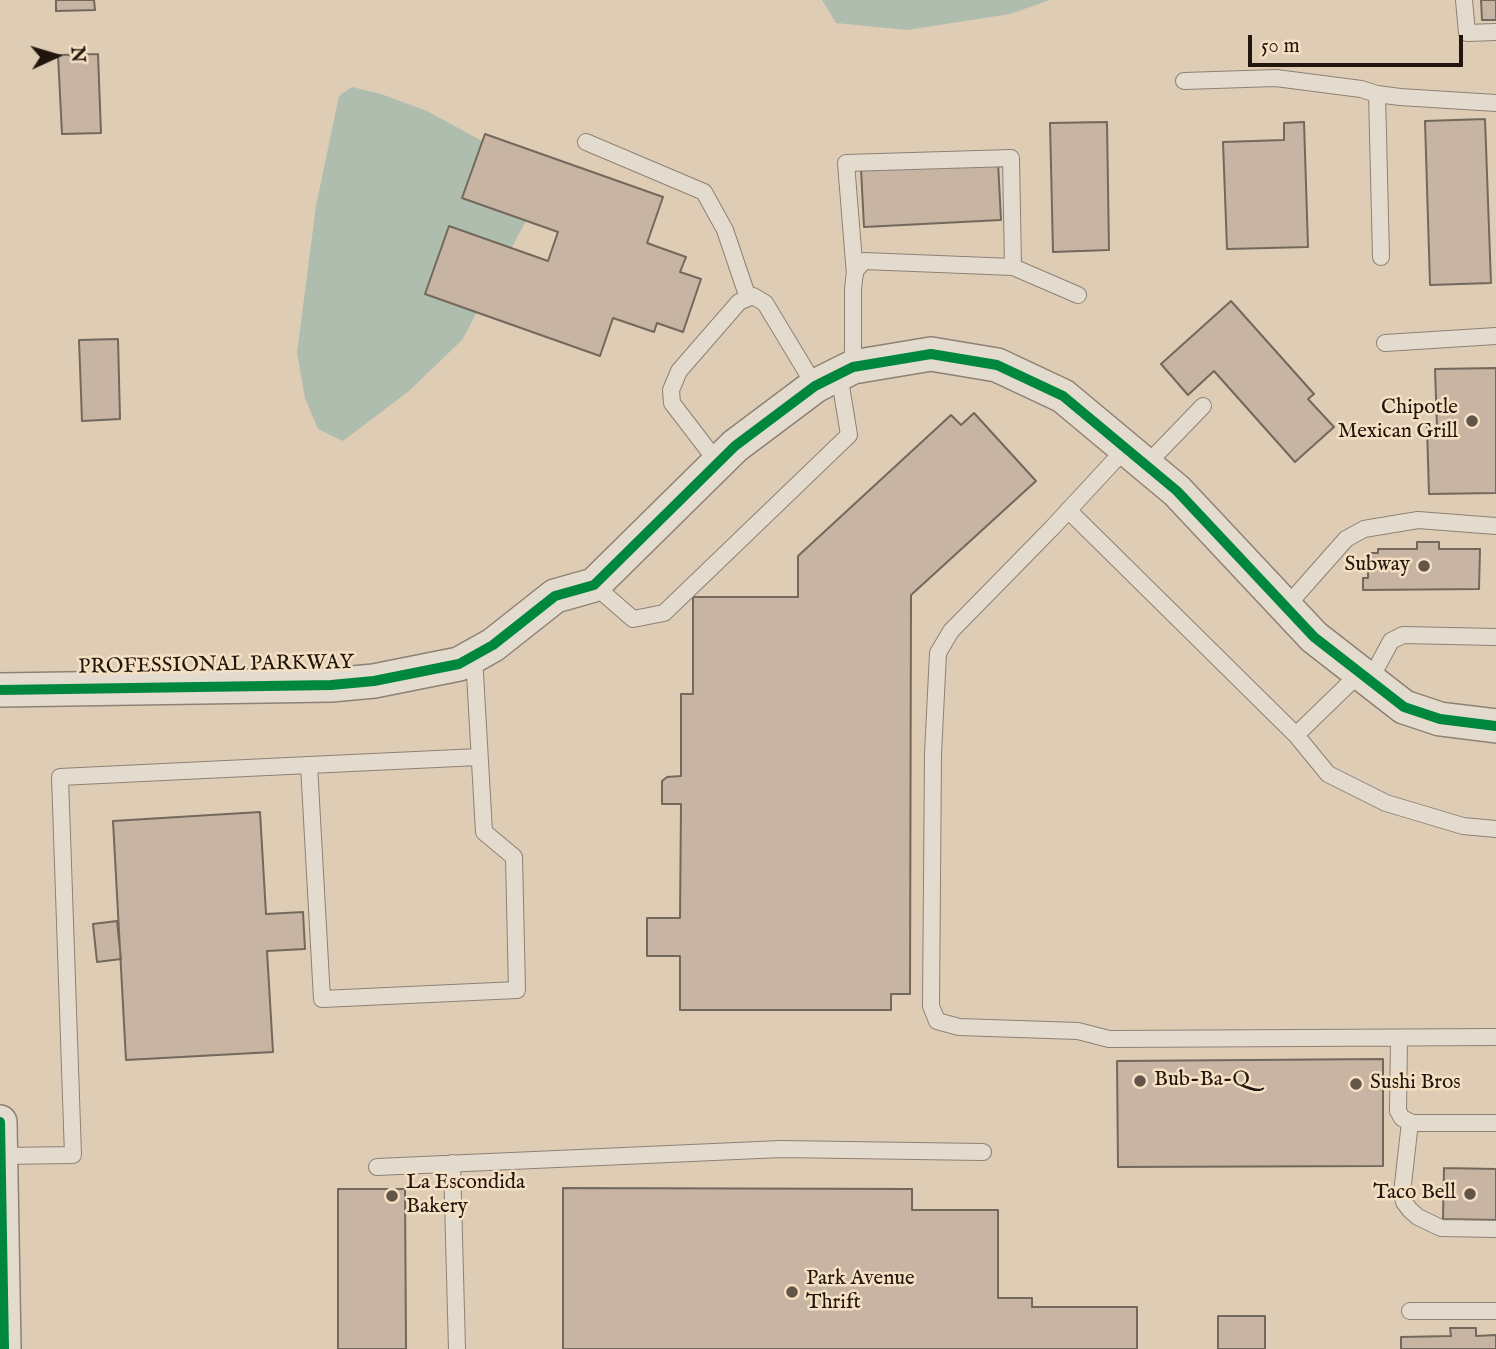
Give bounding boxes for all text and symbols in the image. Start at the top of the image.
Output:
north arrow [21,21,91,91]
scale bar [1251,21,1466,65]
text: 50 m [1261,33,1300,60]
text: N [64,45,89,64]
place label: Chipotle Mexican Grill [1338,396,1458,446]
marker: Chipotle Mexican Grill [1464,413,1480,429]
place label: Subway [1344,553,1410,579]
marker: Subway [1416,558,1432,574]
street label: PROFESSIONAL PARKWAY [78,651,354,681]
place label: Bub-Ba-Q [1154,1068,1250,1094]
place label: Sushi Bros [1370,1071,1461,1097]
marker: Bub-Ba-Q [1132,1073,1148,1089]
marker: Sushi Bros [1348,1076,1364,1092]
place label: La Escondida Bakery [406,1171,525,1221]
place label: Taco Bell [1373,1181,1456,1207]
marker: Taco Bell [1462,1186,1478,1202]
marker: La Escondida Bakery [384,1188,400,1204]
place label: Park Avenue Thrift [806,1267,915,1317]
marker: Park Avenue Thrift [784,1284,800,1300]

